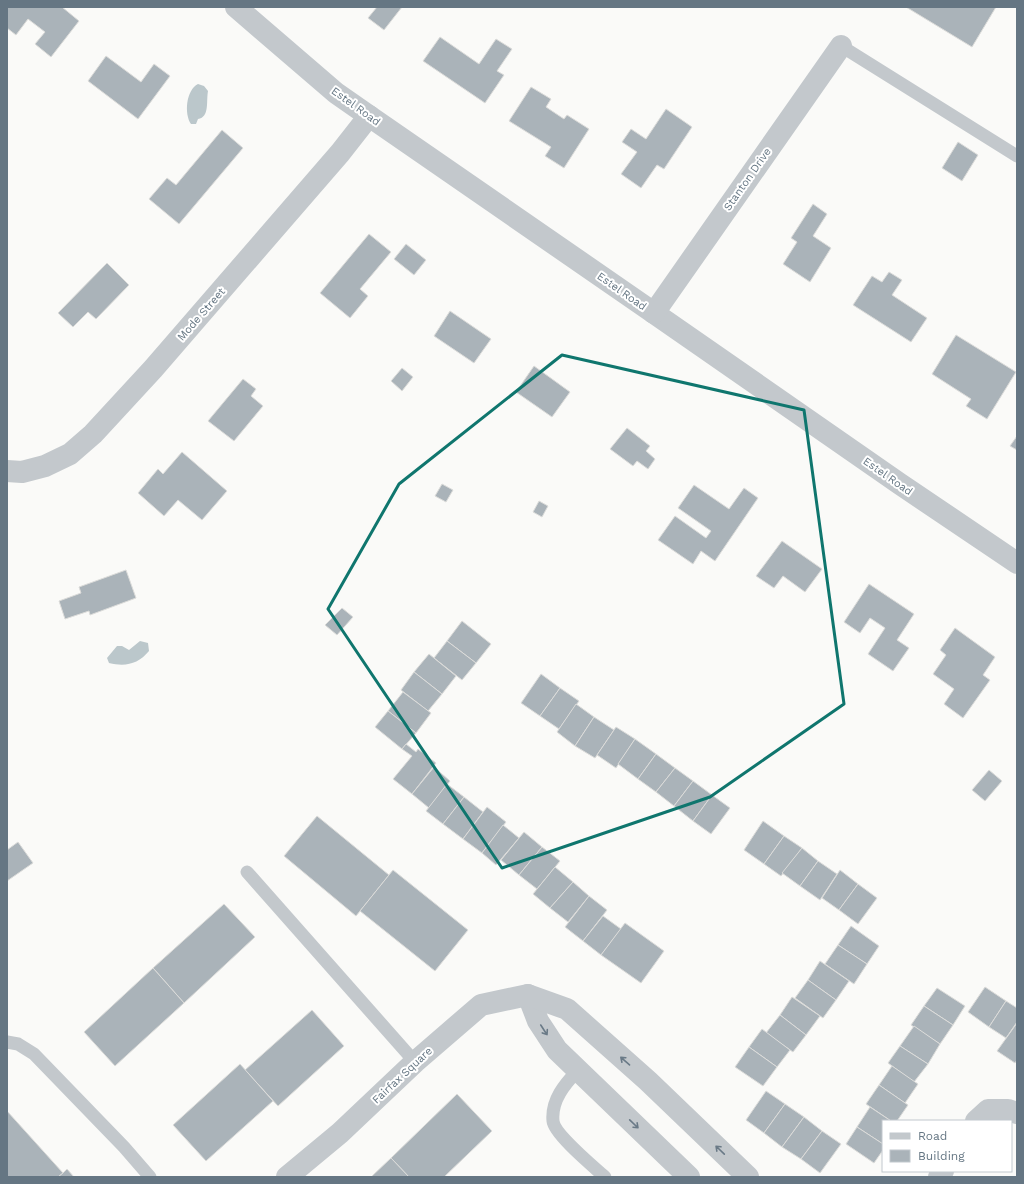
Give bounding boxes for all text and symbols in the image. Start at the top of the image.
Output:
street label: Estel Road [329,84,383,129]
street label: Stanton Drive [721,145,774,213]
street label: Estel Road [594,270,649,313]
street label: Mode Street [175,285,228,344]
street label: Estel Road [860,455,915,498]
one-way arrow [540,1024,548,1035]
street label: Fairfax Square [370,1044,435,1106]
one-way arrow [620,1056,631,1065]
one-way arrow [628,1119,639,1128]
legend [882,1120,1012,1172]
text: Road [918,1129,947,1143]
one-way arrow [715,1145,725,1155]
text: Building [918,1149,965,1163]

